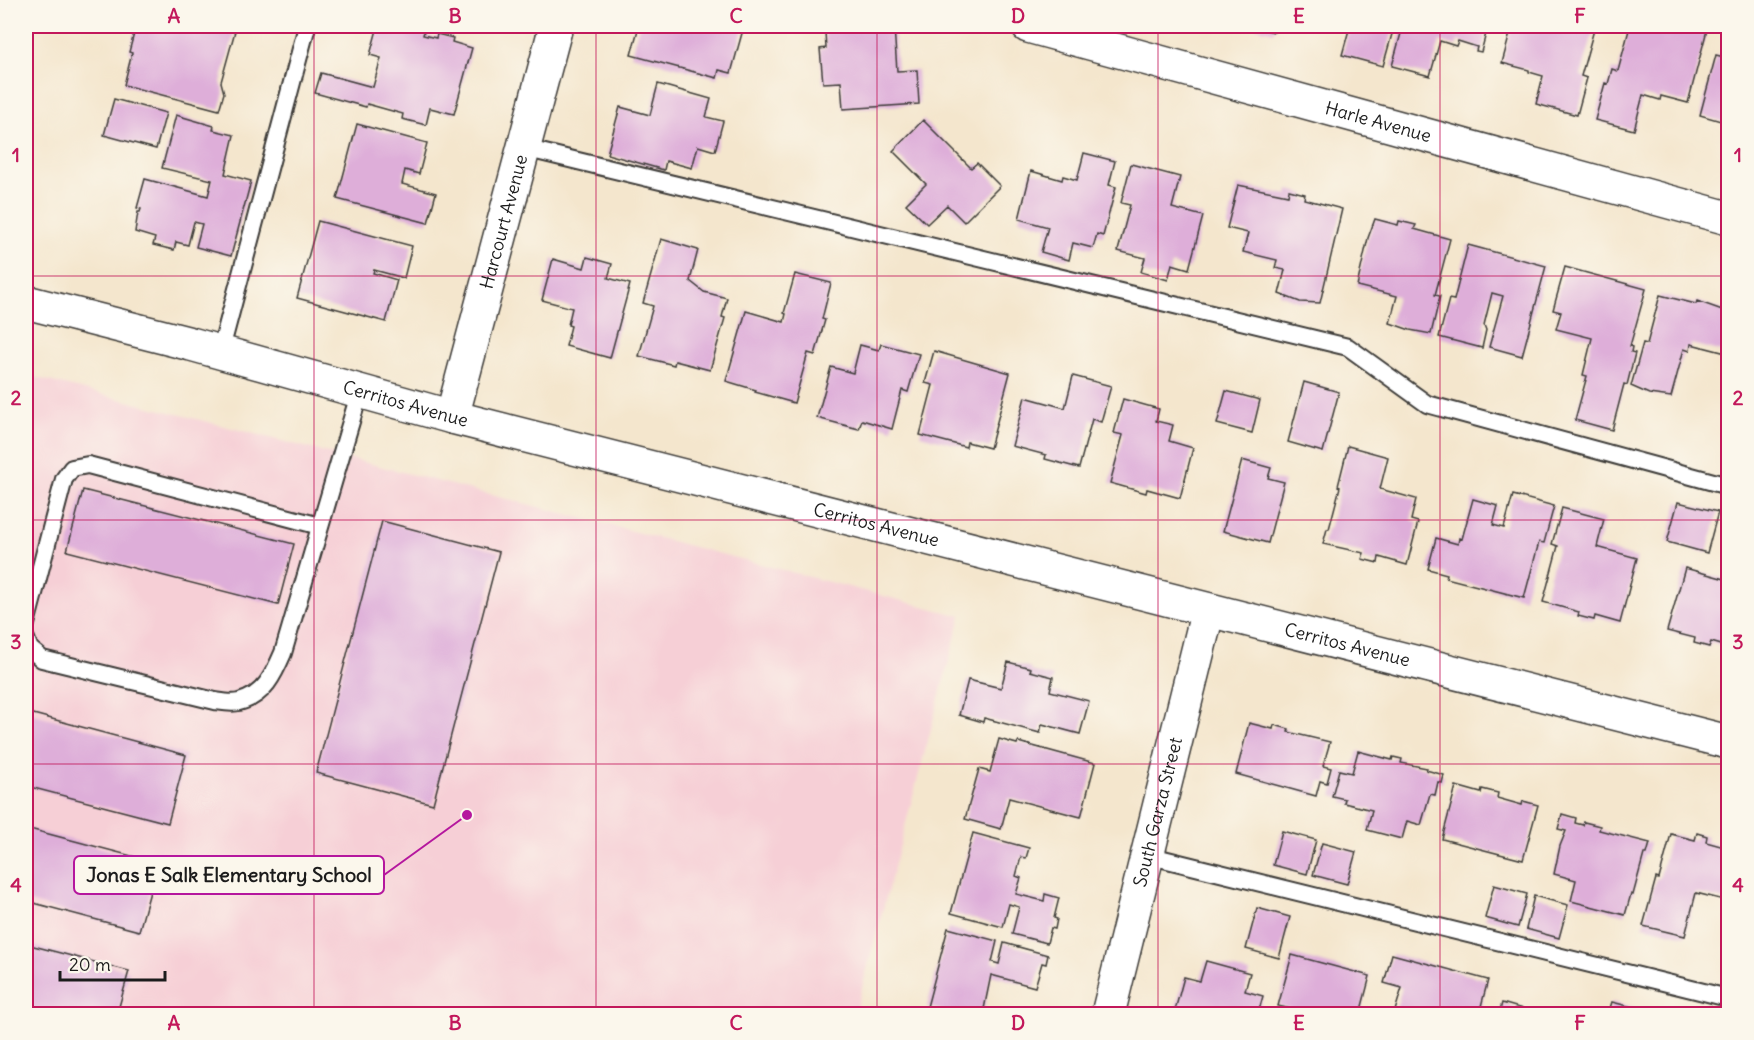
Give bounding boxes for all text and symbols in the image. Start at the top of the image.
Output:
text: A [168,3,181,28]
text: B [448,3,462,28]
text: C [729,3,743,28]
text: D [1011,3,1025,28]
text: E [1293,3,1305,28]
text: F [1574,3,1586,28]
street label: Harle Avenue [1323,96,1434,147]
text: 1 [12,142,20,167]
text: 1 [1734,142,1742,167]
street label: Harcourt Avenue [475,152,532,291]
street label: Cerritos Avenue [340,375,471,432]
text: 2 [11,385,22,410]
text: 2 [1733,385,1744,410]
street label: Cerritos Avenue [811,497,942,552]
street label: Cerritos Avenue [1282,617,1413,672]
text: 3 [10,629,22,654]
text: 3 [1732,629,1744,654]
street label: South Garza Street [1128,735,1187,889]
callout: Jonas E Salk Elementary School [74,856,384,894]
text: Jonas E Salk Elementary School [86,862,372,887]
text: 4 [10,872,22,897]
text: 4 [1732,872,1744,897]
scale bar [60,944,165,982]
text: 20 m [69,953,111,976]
text: A [168,1010,181,1035]
text: B [448,1010,462,1035]
text: C [729,1010,743,1035]
text: D [1011,1010,1025,1035]
text: E [1293,1010,1305,1035]
text: F [1574,1010,1586,1035]

